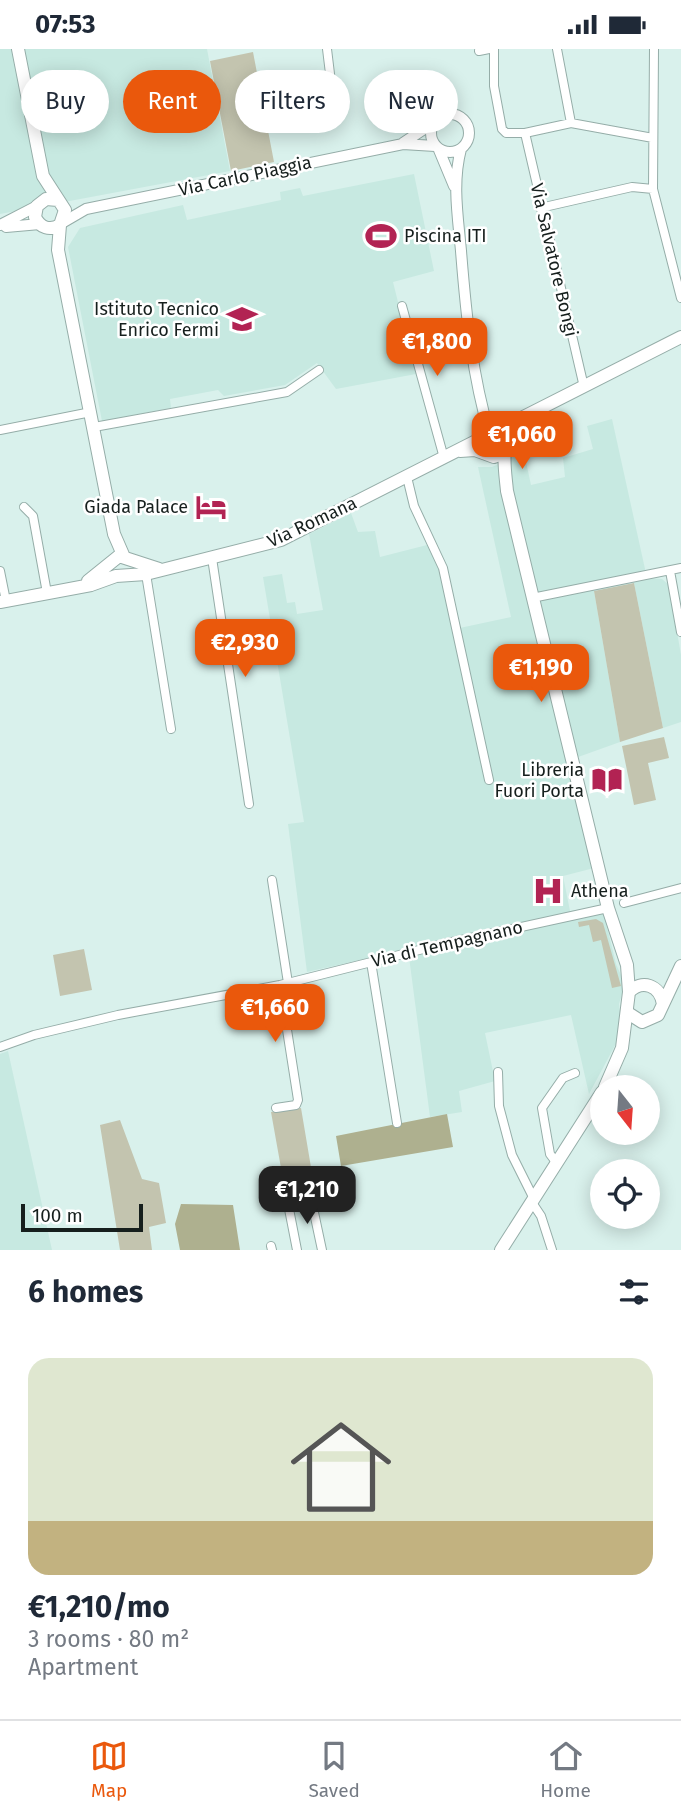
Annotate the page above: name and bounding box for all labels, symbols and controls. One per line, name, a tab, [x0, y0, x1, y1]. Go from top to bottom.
text: 07:53	[35, 9, 96, 40]
chip: Buy	[21, 70, 109, 133]
chip: Rent	[123, 70, 221, 133]
chip: Filters	[235, 70, 350, 133]
chip: New	[364, 70, 458, 133]
street label: Via Carlo Piaggia	[176, 151, 314, 201]
street label: Via Salvatore Bongi	[526, 181, 582, 339]
sports icon: Piscina ITI	[364, 219, 398, 253]
place label: Piscina ITI	[404, 225, 487, 247]
place label: Istituto Tecnico Enrico Fermi	[94, 298, 219, 341]
school or university icon: Istituto Tecnico Enrico Fermi	[225, 302, 259, 336]
pin: €1,800	[380, 319, 494, 378]
text: €1,800	[402, 327, 472, 355]
pin: €1,060	[465, 411, 579, 471]
text: €1,060	[488, 420, 556, 448]
hotel icon: Giada Palace	[194, 490, 228, 524]
street label: Via Romana	[264, 492, 360, 552]
place label: Giada Palace	[84, 496, 188, 518]
pin: €2,930	[188, 619, 302, 679]
text: €2,930	[211, 628, 279, 656]
pin: €1,190	[484, 645, 598, 704]
text: €1,190	[509, 653, 573, 681]
place label: Libreria Fuori Porta	[495, 759, 584, 802]
library icon: Libreria Fuori Porta	[590, 763, 624, 797]
hospital icon: Athena	[531, 874, 565, 908]
place label: Athena	[571, 880, 629, 902]
street label: Via di Tempagnano	[369, 916, 525, 972]
pin: €1,660	[218, 985, 332, 1044]
text: €1,660	[241, 993, 309, 1021]
north arrow	[590, 1075, 660, 1145]
map controls	[590, 1075, 660, 1229]
button: locate	[590, 1159, 660, 1229]
pin: €1,210	[250, 1167, 364, 1226]
text: €1,210	[275, 1175, 339, 1203]
scale bar	[21, 1201, 144, 1233]
text: 100 m	[32, 1204, 83, 1227]
icon: filters	[615, 1273, 653, 1311]
text: 6 homes	[28, 1274, 143, 1310]
icon: home	[278, 1404, 404, 1530]
text: €1,210/mo	[28, 1589, 170, 1625]
text: 3 rooms · 80 m²	[28, 1625, 189, 1653]
text: Apartment	[28, 1653, 138, 1681]
tab: Map	[90, 1737, 128, 1802]
tab: Saved	[308, 1737, 360, 1802]
tab: Home	[540, 1737, 591, 1802]

